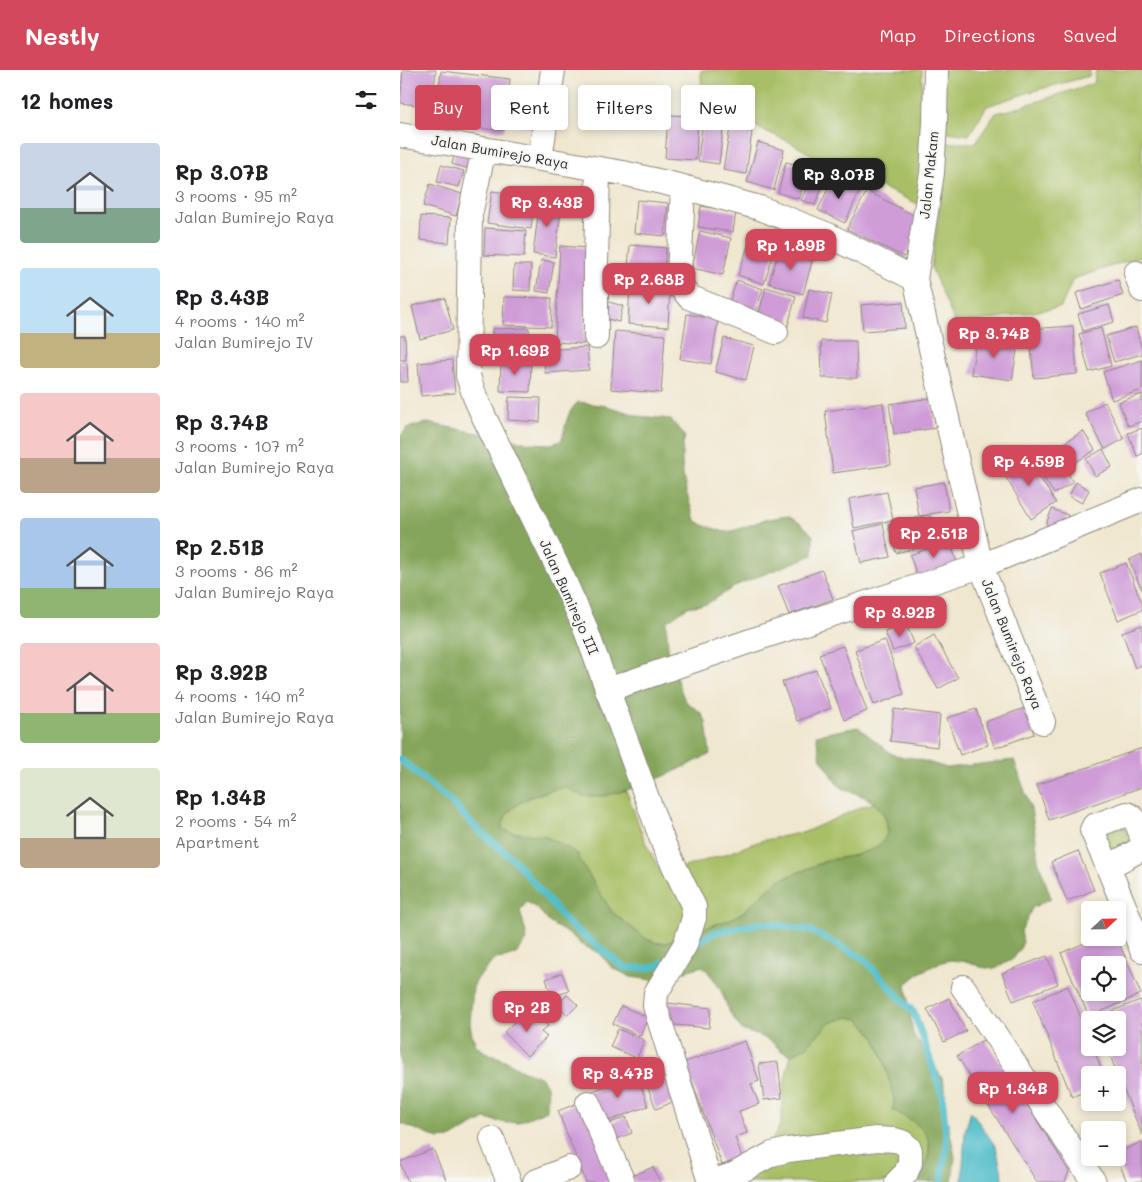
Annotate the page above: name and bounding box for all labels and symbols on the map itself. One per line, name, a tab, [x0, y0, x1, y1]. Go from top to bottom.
street label: Jalan Bumirejo Raya	[430, 130, 570, 173]
street label: Jalan Makam	[914, 130, 943, 220]
pin: Rp 3.07B	[787, 158, 891, 200]
pin: Rp 3.43B	[495, 186, 599, 228]
pin: Rp 1.89B	[739, 228, 843, 271]
pin: Rp 2.68B	[597, 262, 701, 305]
pin: Rp 3.74B	[942, 316, 1046, 359]
pin: Rp 1.69B	[463, 334, 567, 376]
pin: Rp 4.59B	[977, 444, 1081, 487]
pin: Rp 2.51B	[882, 516, 986, 559]
street label: Jalan Bumirejo III	[536, 536, 603, 657]
street label: Jalan Bumirejo Raya	[978, 576, 1047, 712]
pin: Rp 3.92B	[848, 596, 952, 638]
north arrow	[1081, 901, 1126, 946]
pin: Rp 2B	[492, 990, 562, 1033]
pin: Rp 3.47B	[566, 1056, 670, 1099]
pin: Rp 1.34B	[961, 1072, 1065, 1114]

